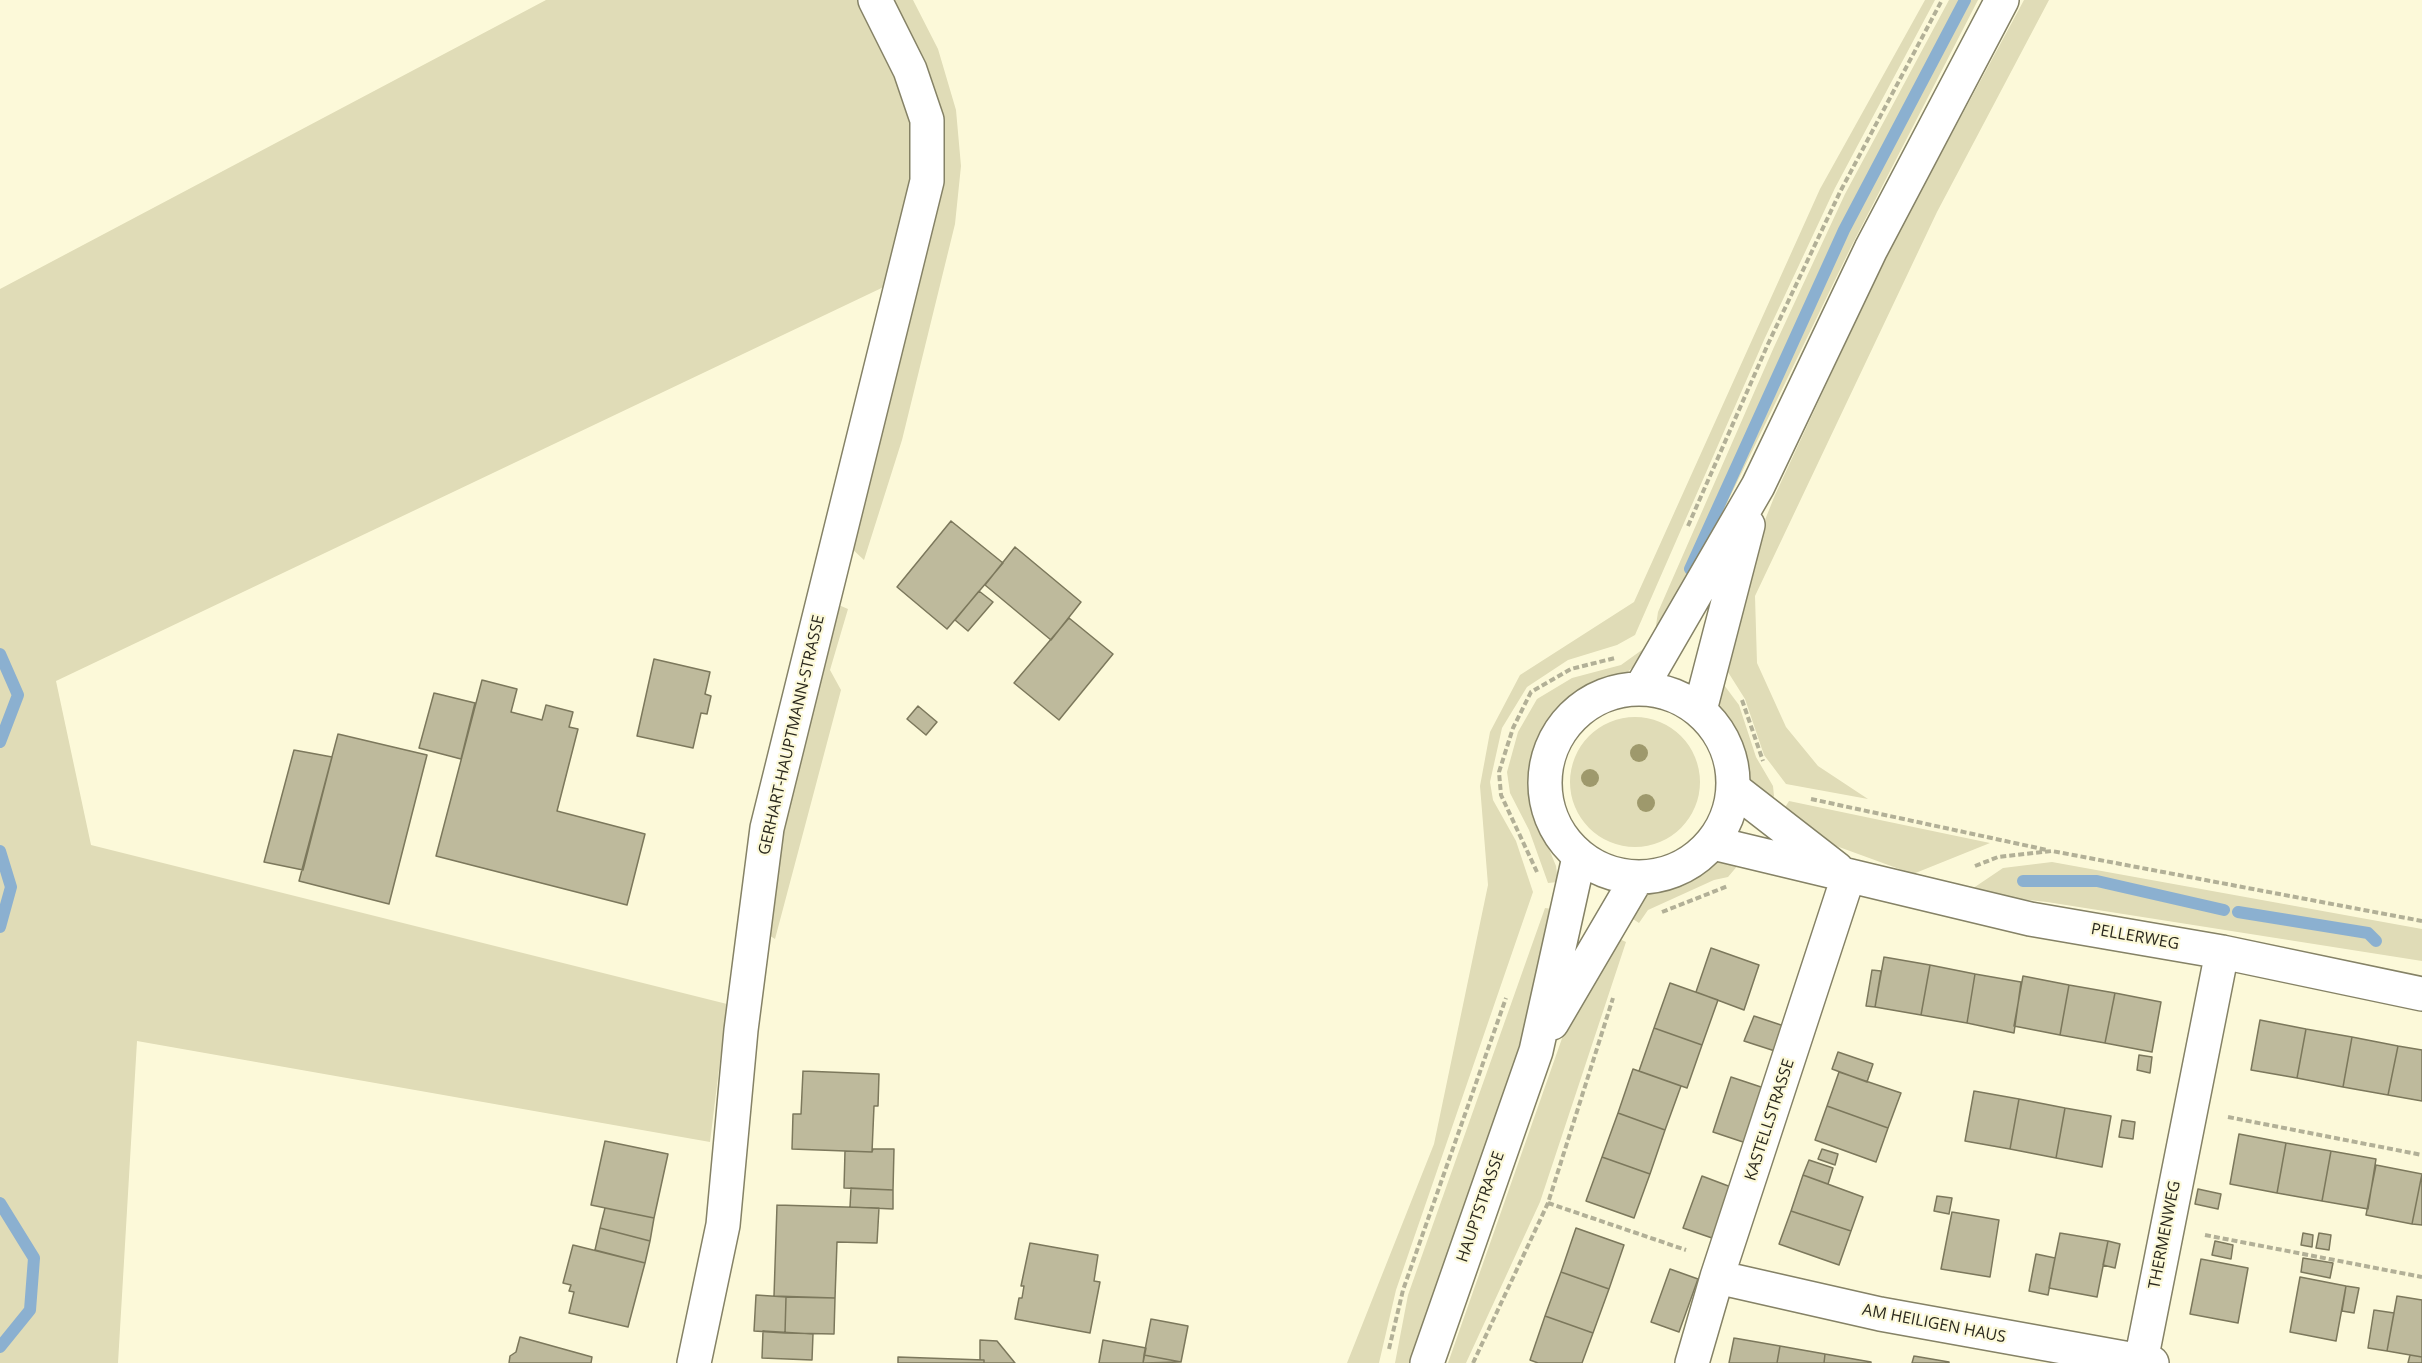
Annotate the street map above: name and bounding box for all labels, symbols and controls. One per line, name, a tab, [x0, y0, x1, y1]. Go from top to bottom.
street label: GERHART-HAUPTMANN-STRASSE	[755, 613, 829, 857]
street label: PELLERWEG	[2089, 920, 2181, 954]
street label: KASTELLSTRASSE	[1741, 1057, 1799, 1183]
street label: HAUPTSTRASSE	[1453, 1149, 1509, 1265]
street label: THERMENWEG	[2145, 1179, 2185, 1291]
street label: AM HEILIGEN HAUS	[1861, 1301, 2007, 1347]

